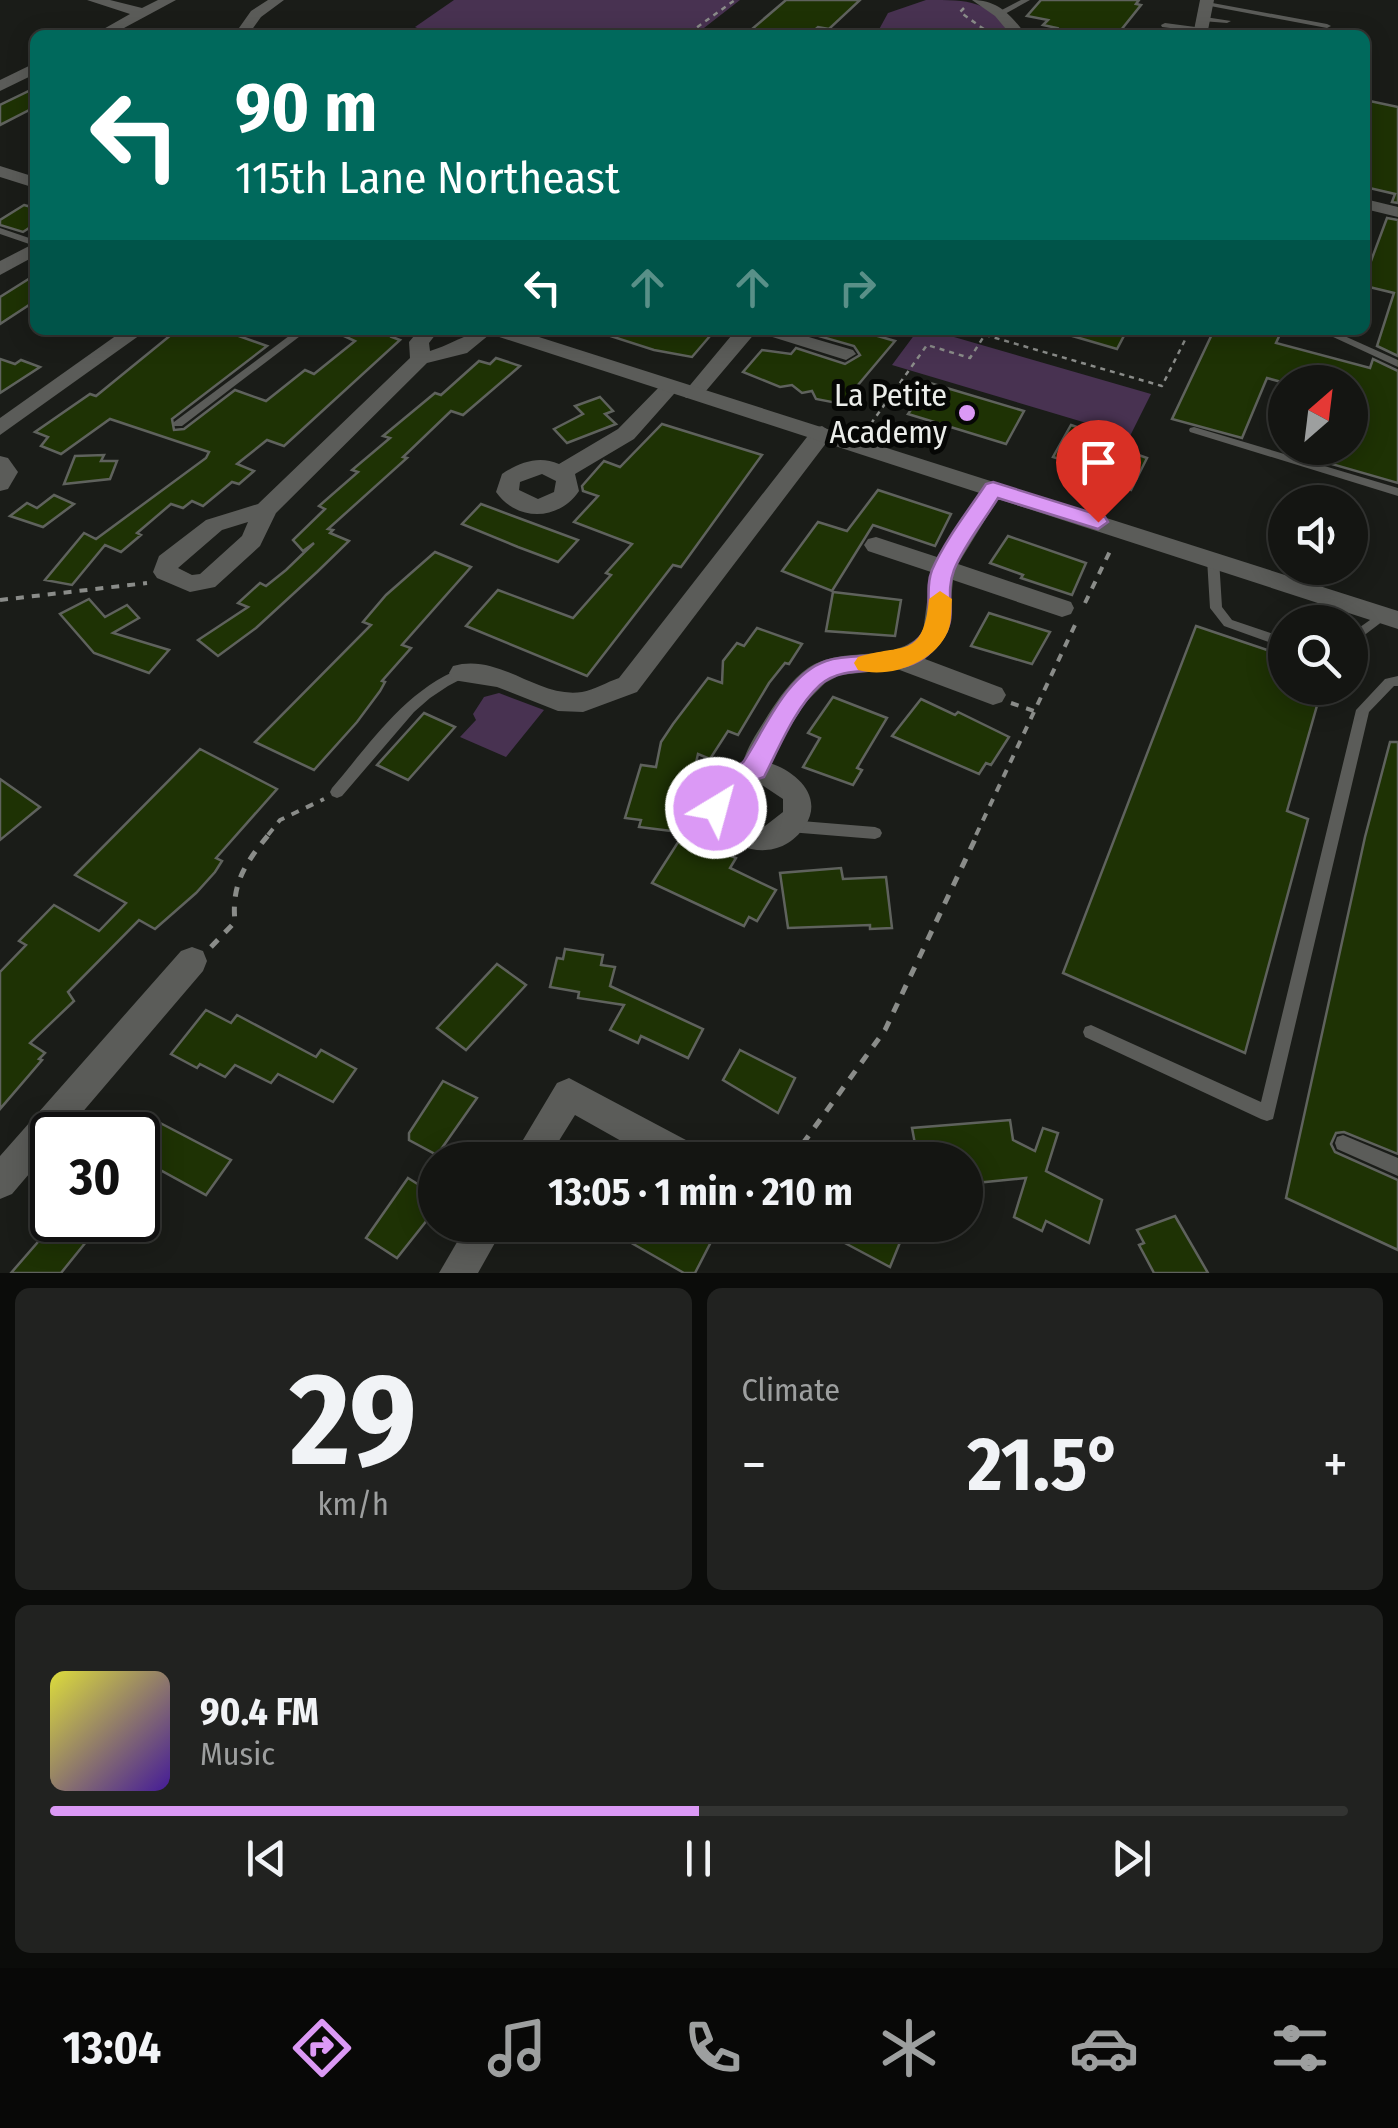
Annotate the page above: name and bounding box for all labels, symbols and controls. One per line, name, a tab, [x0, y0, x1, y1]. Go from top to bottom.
text: 90 m	[235, 66, 377, 150]
icon: left	[70, 70, 200, 200]
text: 115th Lane Northeast	[235, 151, 620, 205]
icon: left	[515, 260, 570, 315]
icon: ahead	[620, 260, 675, 315]
icon: ahead	[725, 260, 780, 315]
icon: right	[830, 260, 885, 315]
north arrow	[1268, 365, 1368, 465]
map controls	[1268, 365, 1368, 705]
place label: La Petite Academy	[829, 376, 948, 451]
marker: La Petite Academy	[956, 402, 978, 424]
pin	[1056, 420, 1141, 523]
icon: arrive	[1071, 435, 1126, 490]
button: sound	[1268, 485, 1368, 585]
button: search	[1268, 605, 1368, 705]
position arrow	[664, 756, 768, 860]
speed limit sign: 30	[30, 1112, 160, 1242]
text: 13:05 · 1 min · 210 m	[548, 1169, 853, 1215]
text: 29	[290, 1342, 417, 1498]
text: Climate	[742, 1371, 840, 1409]
text: 21.5°	[968, 1420, 1122, 1510]
text: −	[742, 1432, 766, 1498]
text: +	[1323, 1432, 1348, 1498]
text: km/h	[318, 1485, 389, 1523]
text: 90.4 FM	[200, 1689, 319, 1735]
text: Music	[200, 1735, 275, 1773]
icon: previous	[239, 1831, 294, 1886]
icon: pause	[671, 1831, 726, 1886]
icon: next	[1104, 1831, 1159, 1886]
icon: directions	[287, 2013, 357, 2083]
icon: music	[482, 2013, 552, 2083]
icon: phone	[678, 2013, 748, 2083]
icon: climate	[874, 2013, 944, 2083]
icon: car	[1069, 2013, 1139, 2083]
icon: filters	[1265, 2013, 1335, 2083]
text: 13:04	[63, 2021, 161, 2075]

